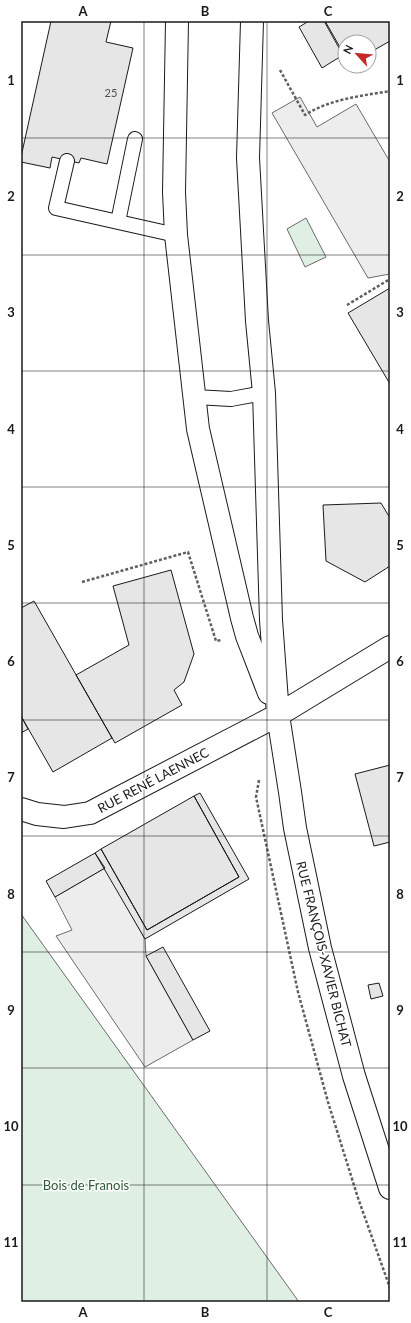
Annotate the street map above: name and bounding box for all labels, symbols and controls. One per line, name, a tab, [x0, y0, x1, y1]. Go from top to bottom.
text: A	[77, 3, 88, 19]
text: B	[201, 3, 210, 19]
text: C	[324, 3, 333, 19]
north arrow	[337, 34, 377, 74]
text: N	[340, 43, 355, 56]
text: 1	[7, 72, 15, 88]
text: 1	[396, 72, 404, 88]
house number: 25	[105, 86, 117, 99]
text: 2	[7, 188, 15, 204]
text: 2	[396, 188, 404, 204]
text: 3	[7, 304, 15, 320]
text: 3	[396, 304, 404, 320]
text: 4	[7, 421, 15, 437]
text: 4	[396, 421, 404, 437]
text: 5	[7, 537, 15, 553]
text: 5	[396, 537, 404, 553]
text: 6	[7, 653, 15, 669]
text: 6	[396, 653, 404, 669]
street label: RUE RENÉ LAENNEC	[95, 744, 212, 816]
text: 7	[7, 769, 15, 785]
text: 7	[396, 769, 404, 785]
street label: RUE FRANÇOIS-XAVIER BICHAT	[293, 859, 355, 1049]
text: 8	[7, 886, 15, 902]
text: 8	[396, 886, 404, 902]
text: 9	[7, 1002, 15, 1018]
text: 9	[396, 1002, 404, 1018]
text: 10	[3, 1118, 19, 1134]
text: 10	[392, 1118, 408, 1134]
park label: Bois de Franois	[43, 1177, 130, 1193]
text: 11	[3, 1234, 19, 1250]
text: 11	[392, 1234, 408, 1250]
text: A	[77, 1304, 88, 1320]
text: B	[201, 1304, 210, 1320]
text: C	[324, 1304, 333, 1320]

